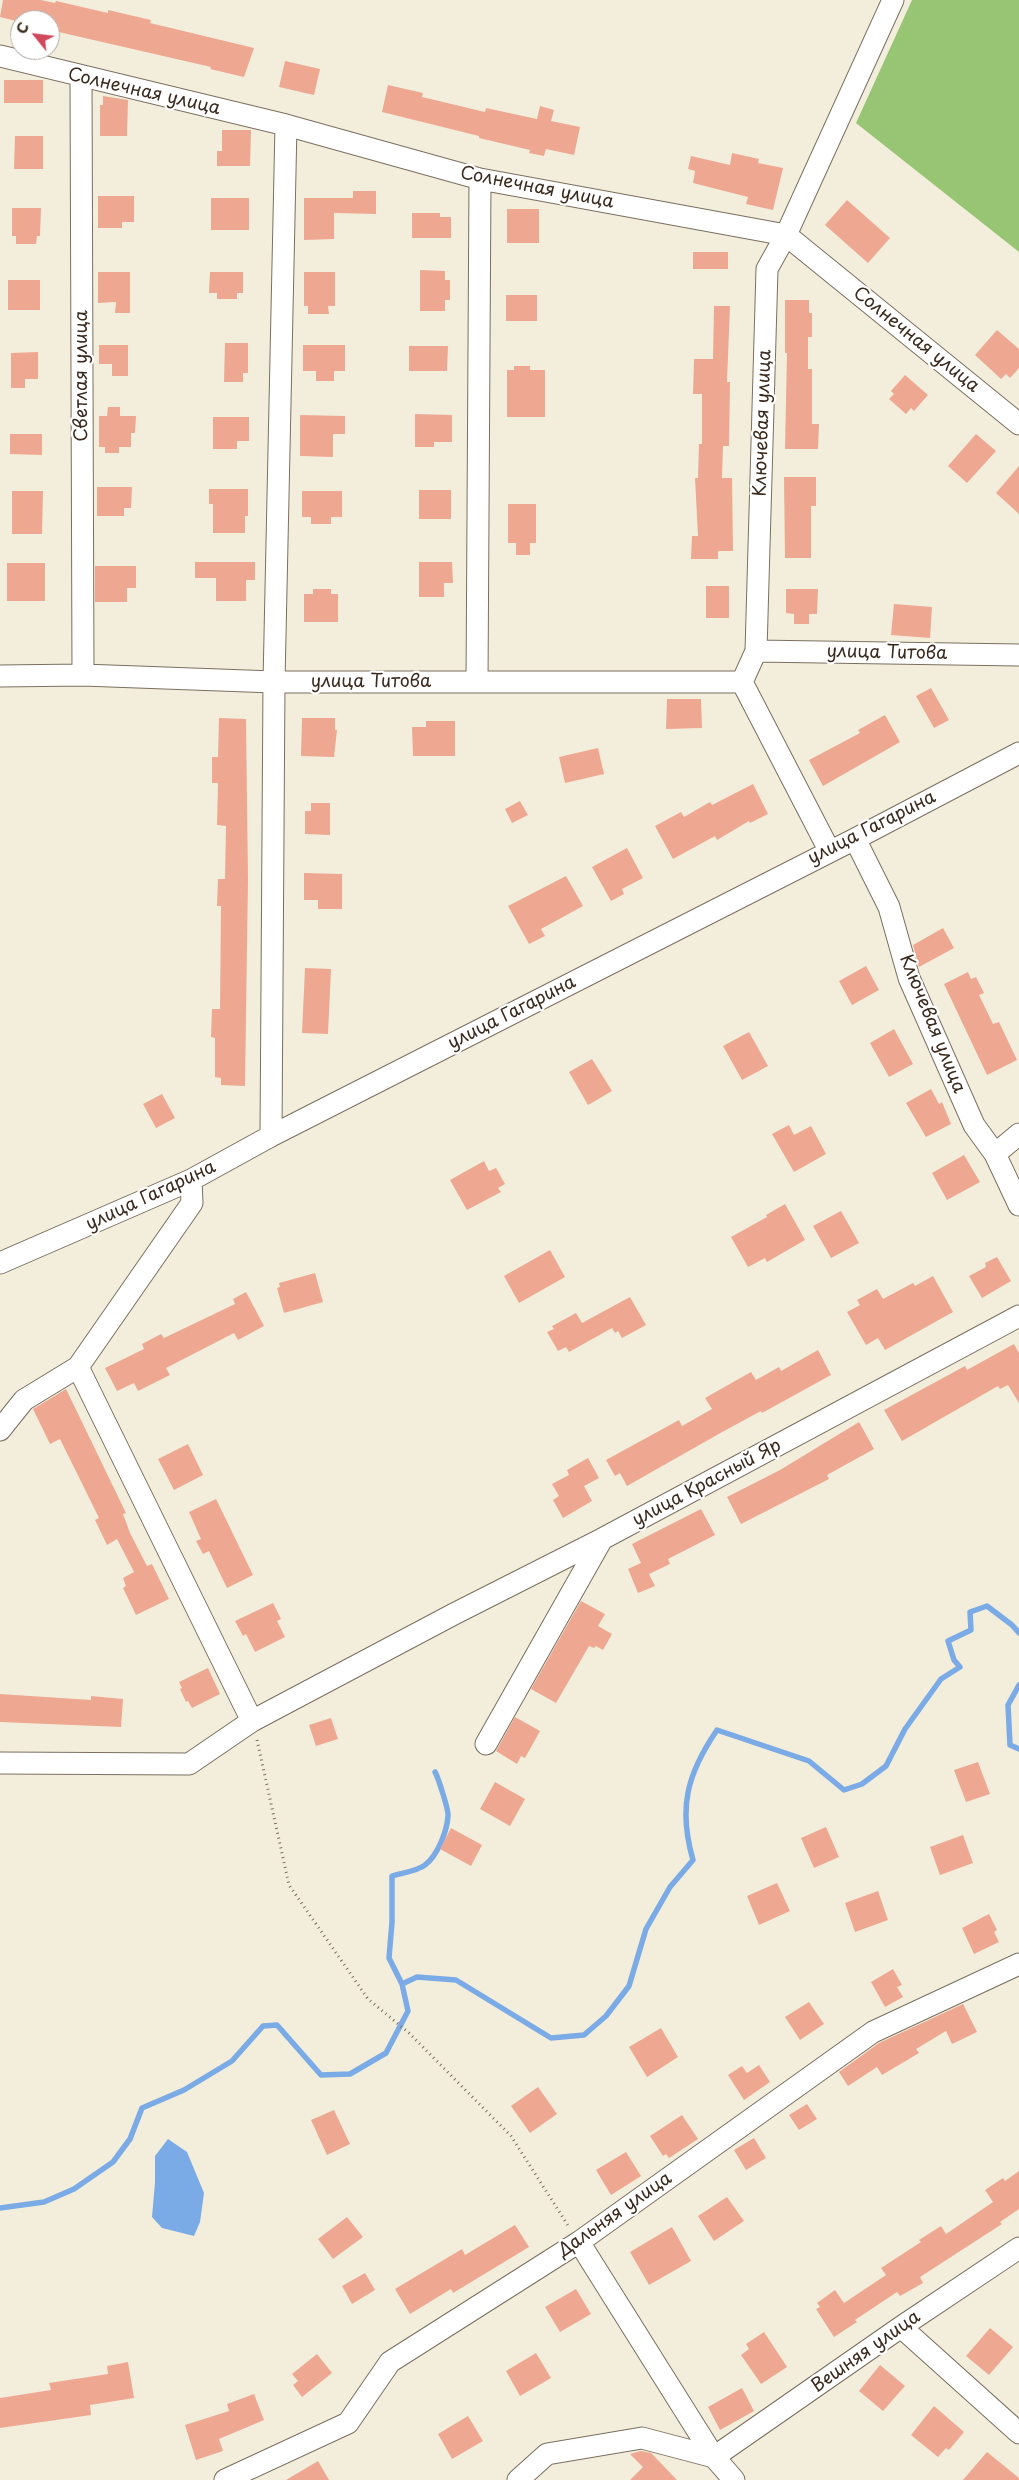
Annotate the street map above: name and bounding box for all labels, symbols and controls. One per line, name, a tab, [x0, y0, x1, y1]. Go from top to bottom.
north arrow	[10, 10, 60, 60]
text: С	[11, 18, 34, 38]
street label: Солнечная улица	[66, 64, 222, 120]
street label: Солнечная улица	[458, 163, 616, 213]
street label: Солнечная улица	[849, 283, 983, 397]
street label: Светлая улица	[71, 310, 93, 442]
street label: Ключевая улица	[750, 349, 776, 497]
street label: улица Титова	[827, 641, 947, 665]
street label: улица Титова	[311, 671, 431, 693]
street label: улица Гагарина	[804, 786, 940, 870]
street label: Ключевая улица	[894, 952, 970, 1096]
street label: улица Гагарина	[444, 971, 580, 1055]
street label: улица Гагарина	[83, 1156, 219, 1236]
street label: улица Красный Яр	[629, 1435, 785, 1531]
street label: Дальняя улица	[554, 2168, 676, 2262]
street label: Вешняя улица	[807, 2306, 925, 2398]

